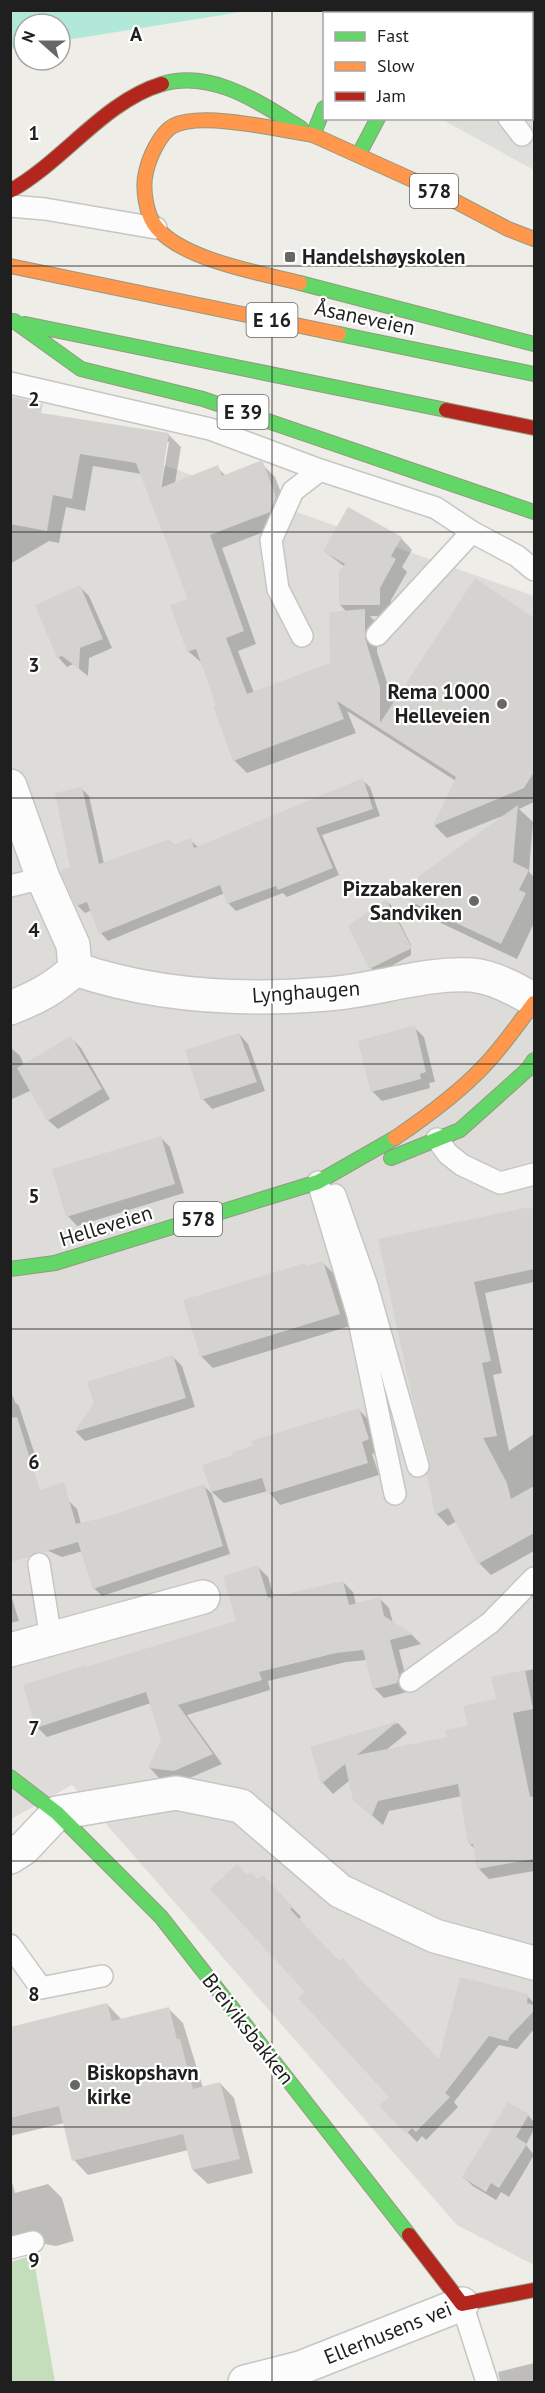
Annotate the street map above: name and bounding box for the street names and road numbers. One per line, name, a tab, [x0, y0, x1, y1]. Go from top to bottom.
road number: 578	[410, 174, 458, 208]
street label: Åsaneveien	[313, 294, 418, 341]
road number: E 16	[246, 303, 298, 337]
road number: E 39	[218, 395, 268, 429]
street label: Lynghaugen	[251, 974, 361, 1009]
street label: Helleveien	[56, 1199, 156, 1252]
road number: 578	[174, 1202, 222, 1236]
street label: Breiviksbakken	[196, 1968, 300, 2090]
street label: Ellerhusens vei	[320, 2295, 456, 2370]

